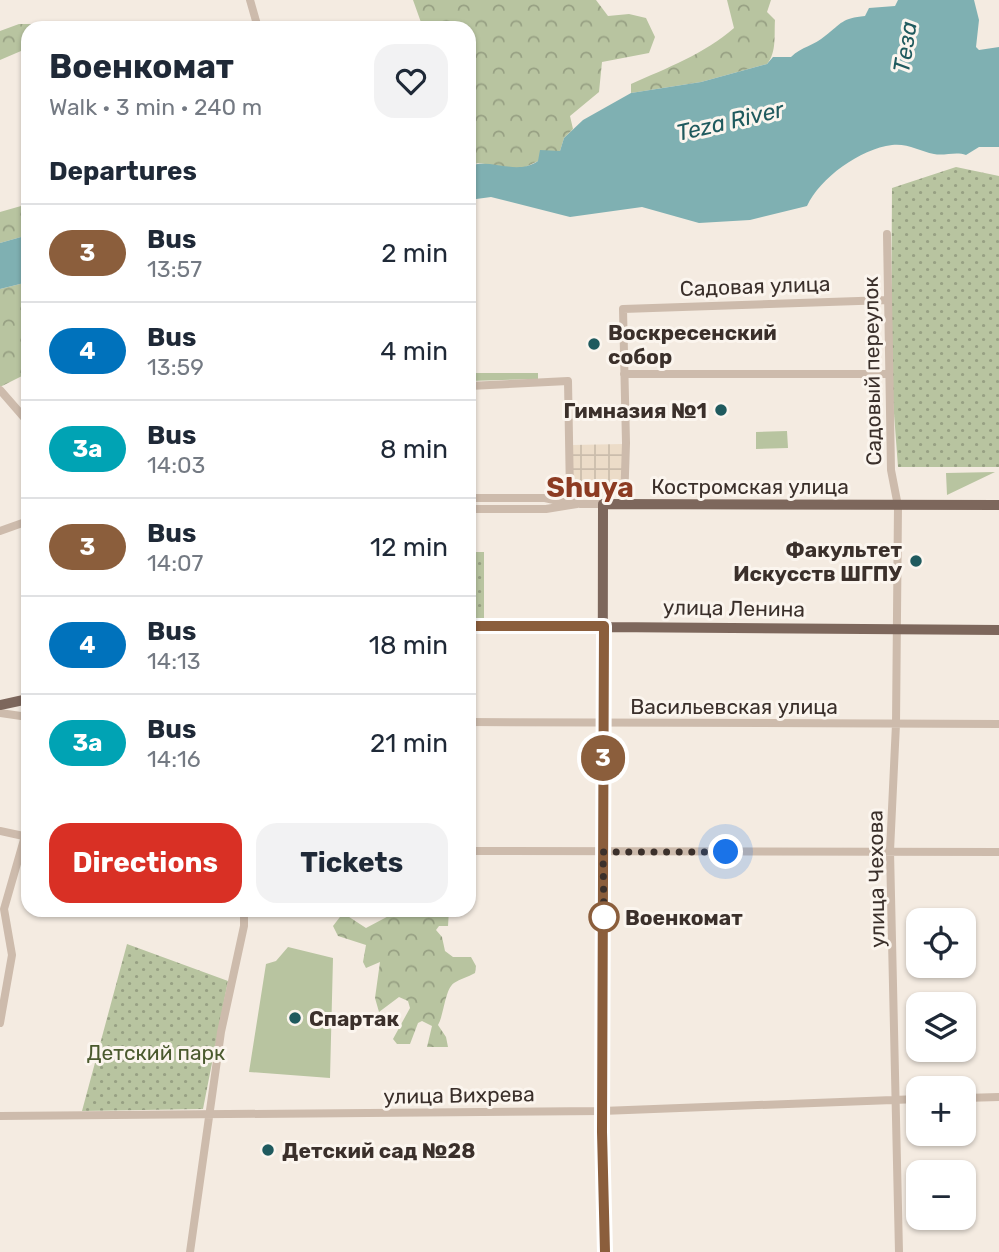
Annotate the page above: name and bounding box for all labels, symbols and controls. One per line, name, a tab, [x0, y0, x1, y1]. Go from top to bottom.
water label: Теза	[887, 19, 923, 75]
button: heart	[374, 44, 448, 118]
text: Военкомат	[49, 47, 234, 86]
text: Walk · 3 min · 240 m	[49, 93, 262, 121]
water label: Teza River	[674, 95, 788, 147]
text: Departures	[49, 156, 197, 187]
text: Bus	[147, 224, 196, 255]
text: 2 min	[381, 238, 448, 269]
text: 3	[80, 239, 95, 267]
text: 13:57	[147, 255, 202, 283]
street label: Садовая улица	[679, 271, 831, 301]
street label: Садовый переулок	[858, 276, 886, 466]
place label: Воскресенский собор	[608, 320, 777, 369]
text: Bus	[147, 322, 196, 353]
text: 4 min	[380, 336, 448, 367]
marker: Воскресенский собор	[586, 336, 602, 352]
text: 4	[79, 337, 96, 365]
text: 13:59	[147, 353, 204, 381]
place label: Гимназия №1	[563, 398, 707, 423]
marker: Гимназия №1	[713, 402, 729, 418]
text: Bus	[147, 420, 196, 451]
text: 8 min	[380, 434, 448, 465]
text: 3а	[73, 435, 102, 463]
text: 14:03	[147, 451, 205, 479]
district label: Shuya	[546, 471, 634, 504]
street label: Костромская улица	[651, 474, 849, 499]
text: Bus	[147, 518, 196, 549]
text: 12 min	[370, 532, 448, 563]
text: 3	[80, 533, 95, 561]
place label: Факультет Искусств ШГПУ	[733, 537, 902, 586]
text: 14:07	[147, 549, 203, 577]
marker: Факультет Искусств ШГПУ	[908, 553, 924, 569]
street label: улица Ленина	[663, 594, 805, 622]
text: Bus	[147, 616, 196, 647]
text: 18 min	[369, 630, 448, 661]
text: 4	[79, 631, 96, 659]
text: 14:13	[147, 647, 201, 675]
street label: Васильевская улица	[630, 694, 838, 719]
text: Bus	[147, 714, 196, 745]
text: 21 min	[370, 728, 448, 759]
text: 3а	[73, 729, 102, 757]
line badge: 3	[580, 735, 626, 781]
text: 3	[595, 744, 611, 772]
text: 14:16	[147, 745, 201, 773]
street label: улица Чехова	[862, 810, 890, 948]
button: Directions	[49, 823, 242, 903]
button: Tickets	[256, 823, 448, 903]
your location	[708, 834, 743, 869]
marker: Военкомат	[589, 902, 619, 932]
place label: Военкомат	[625, 905, 743, 930]
map controls	[906, 908, 976, 1230]
button: locate	[906, 908, 976, 978]
button: layers	[906, 992, 976, 1062]
place label: Спартак	[309, 1006, 400, 1031]
marker: Спартак	[287, 1010, 303, 1026]
park label: Детский парк	[87, 1040, 225, 1065]
button: +	[906, 1076, 976, 1146]
street label: улица Вихрева	[383, 1081, 535, 1109]
place label: Детский сад №28	[282, 1138, 475, 1163]
marker: Детский сад №28	[260, 1142, 276, 1158]
button: −	[906, 1160, 976, 1230]

